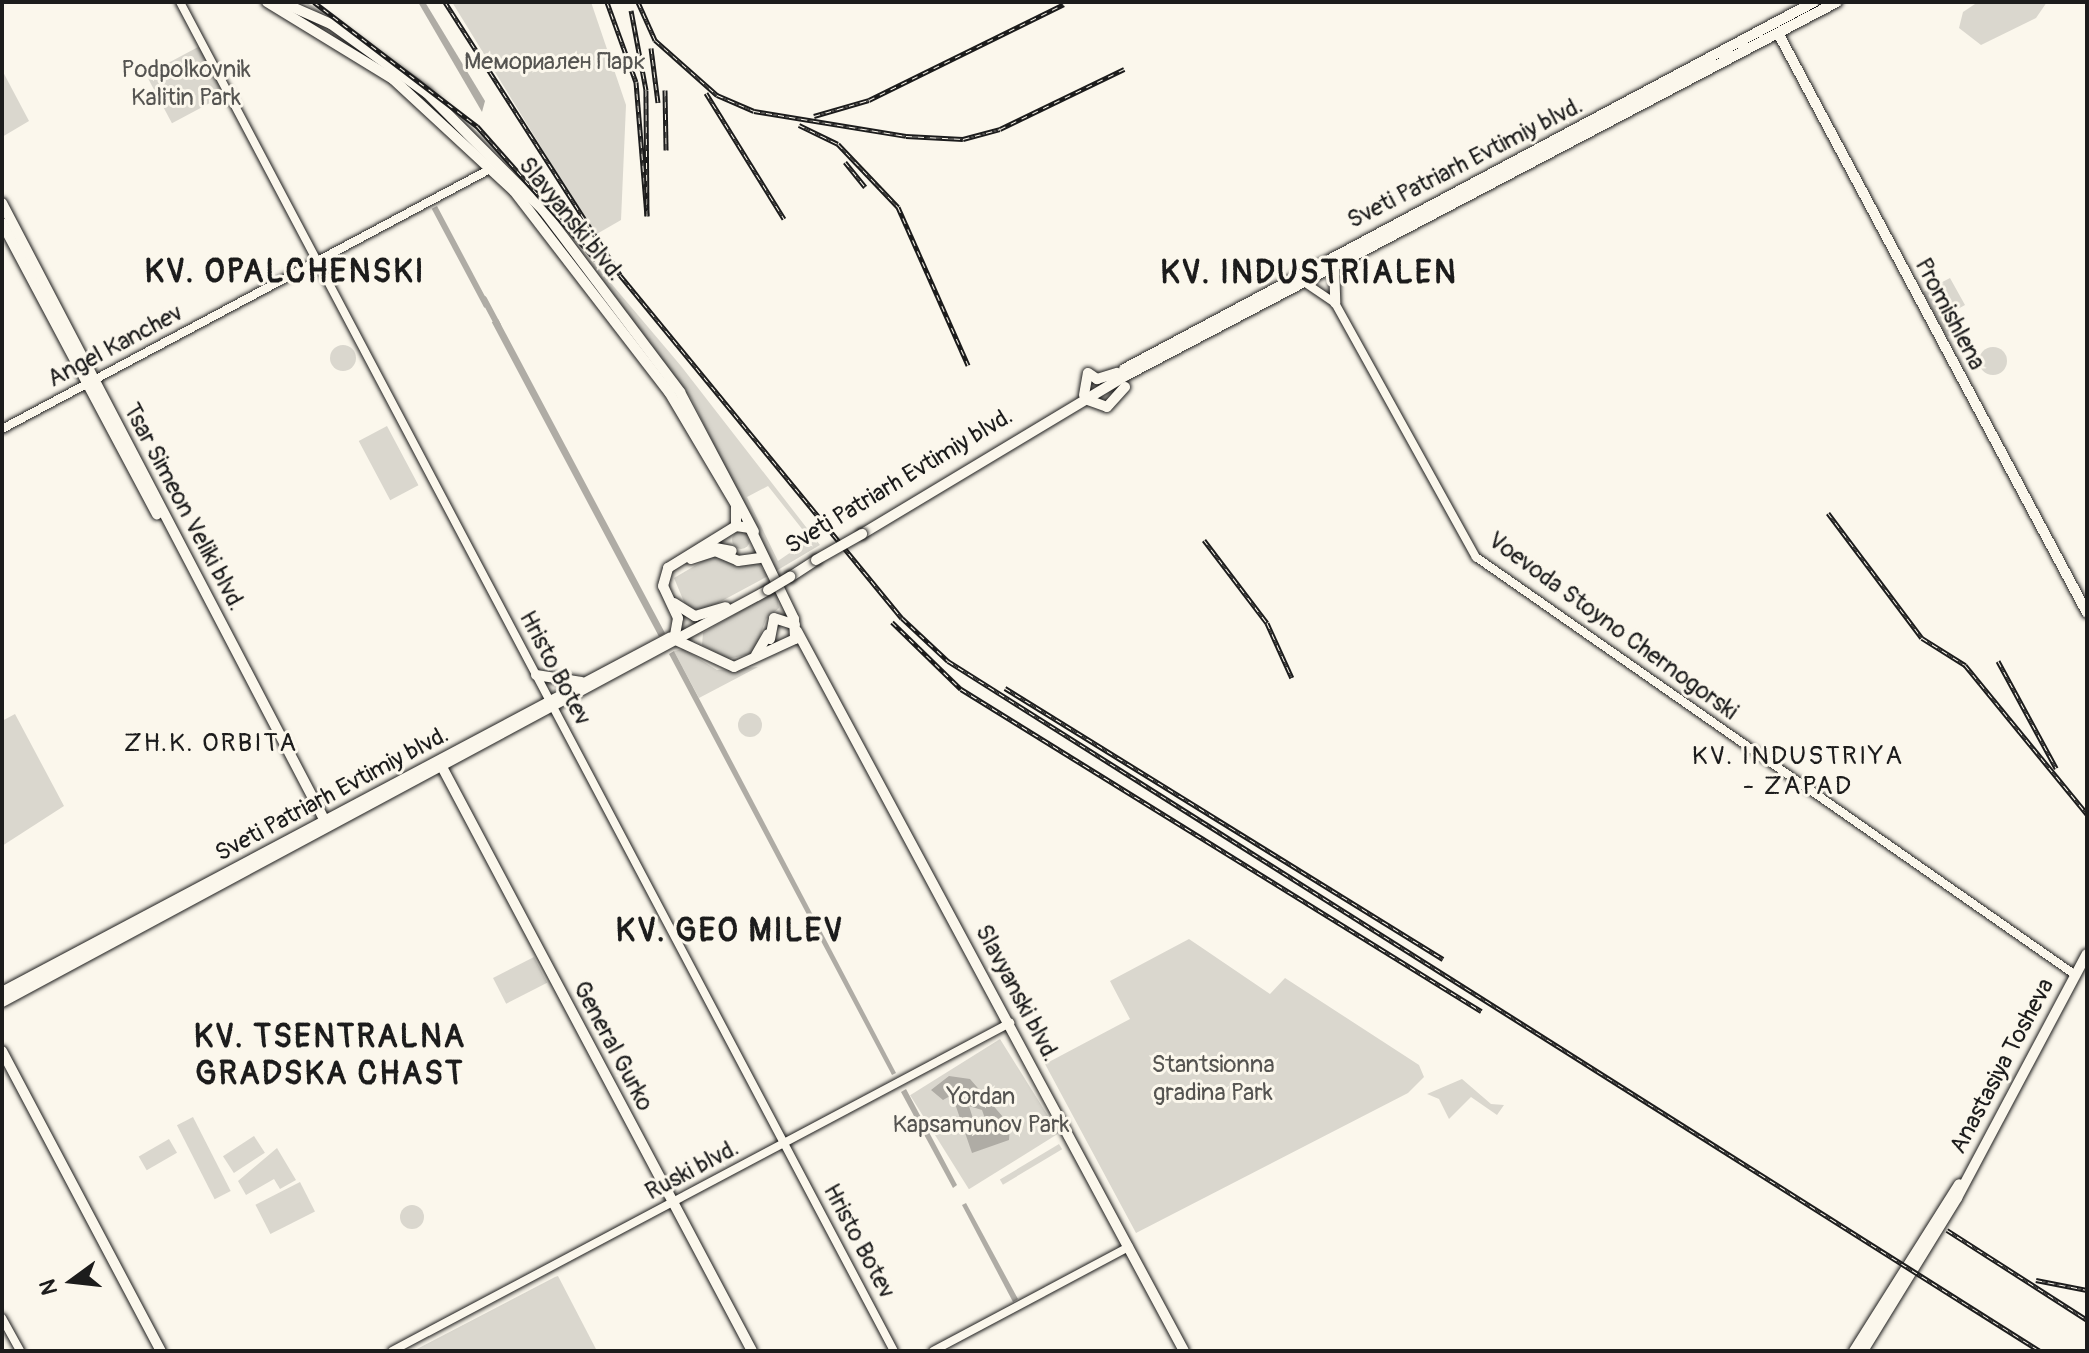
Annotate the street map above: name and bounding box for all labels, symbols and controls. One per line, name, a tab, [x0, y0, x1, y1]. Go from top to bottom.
park label: Мемориален Парк	[464, 48, 646, 76]
park label: Podpolkovnik Kalitin Park	[121, 56, 251, 112]
street label: Sveti Patriarh Evtimiy blvd.	[1343, 91, 1587, 235]
street label: Slavyanski blvd.	[512, 151, 630, 287]
district label: KV. OPALCHENSKI	[145, 253, 425, 291]
street label: Promishlena	[1909, 253, 1991, 375]
district label: KV. INDUSTRIALEN	[1160, 254, 1458, 292]
street label: Angel Kanchev	[43, 298, 187, 394]
street label: Tsar Simeon Veliki blvd.	[117, 398, 251, 616]
street label: Sveti Patriarh Evtimiy blvd.	[780, 402, 1018, 560]
street label: Voevoda Stoyno Chernogorski	[1482, 526, 1744, 726]
street label: Hristo Botev	[513, 606, 597, 730]
street label: Sveti Patriarh Evtimiy blvd.	[210, 720, 454, 868]
district label: ZH.K. ORBITA	[124, 728, 298, 760]
district label: KV. INDUSTRIYA - ZAPAD	[1692, 741, 1904, 802]
district label: KV. GEO MILEV	[616, 912, 844, 950]
street label: Slavyanski blvd.	[969, 920, 1065, 1066]
street label: Anastasiya Tosheva	[1944, 973, 2060, 1159]
street label: General Gurko	[567, 976, 659, 1116]
district label: KV. TSENTRALNA GRADSKA CHAST	[194, 1019, 466, 1094]
park label: Stantsionna gradina Park	[1151, 1051, 1275, 1107]
park label: Yordan Kapsamunov Park	[892, 1083, 1070, 1139]
street label: Ruski blvd.	[640, 1133, 744, 1207]
street label: Hristo Botev	[817, 1179, 901, 1303]
north arrow	[32, 1241, 112, 1321]
text: N	[33, 1276, 64, 1298]

